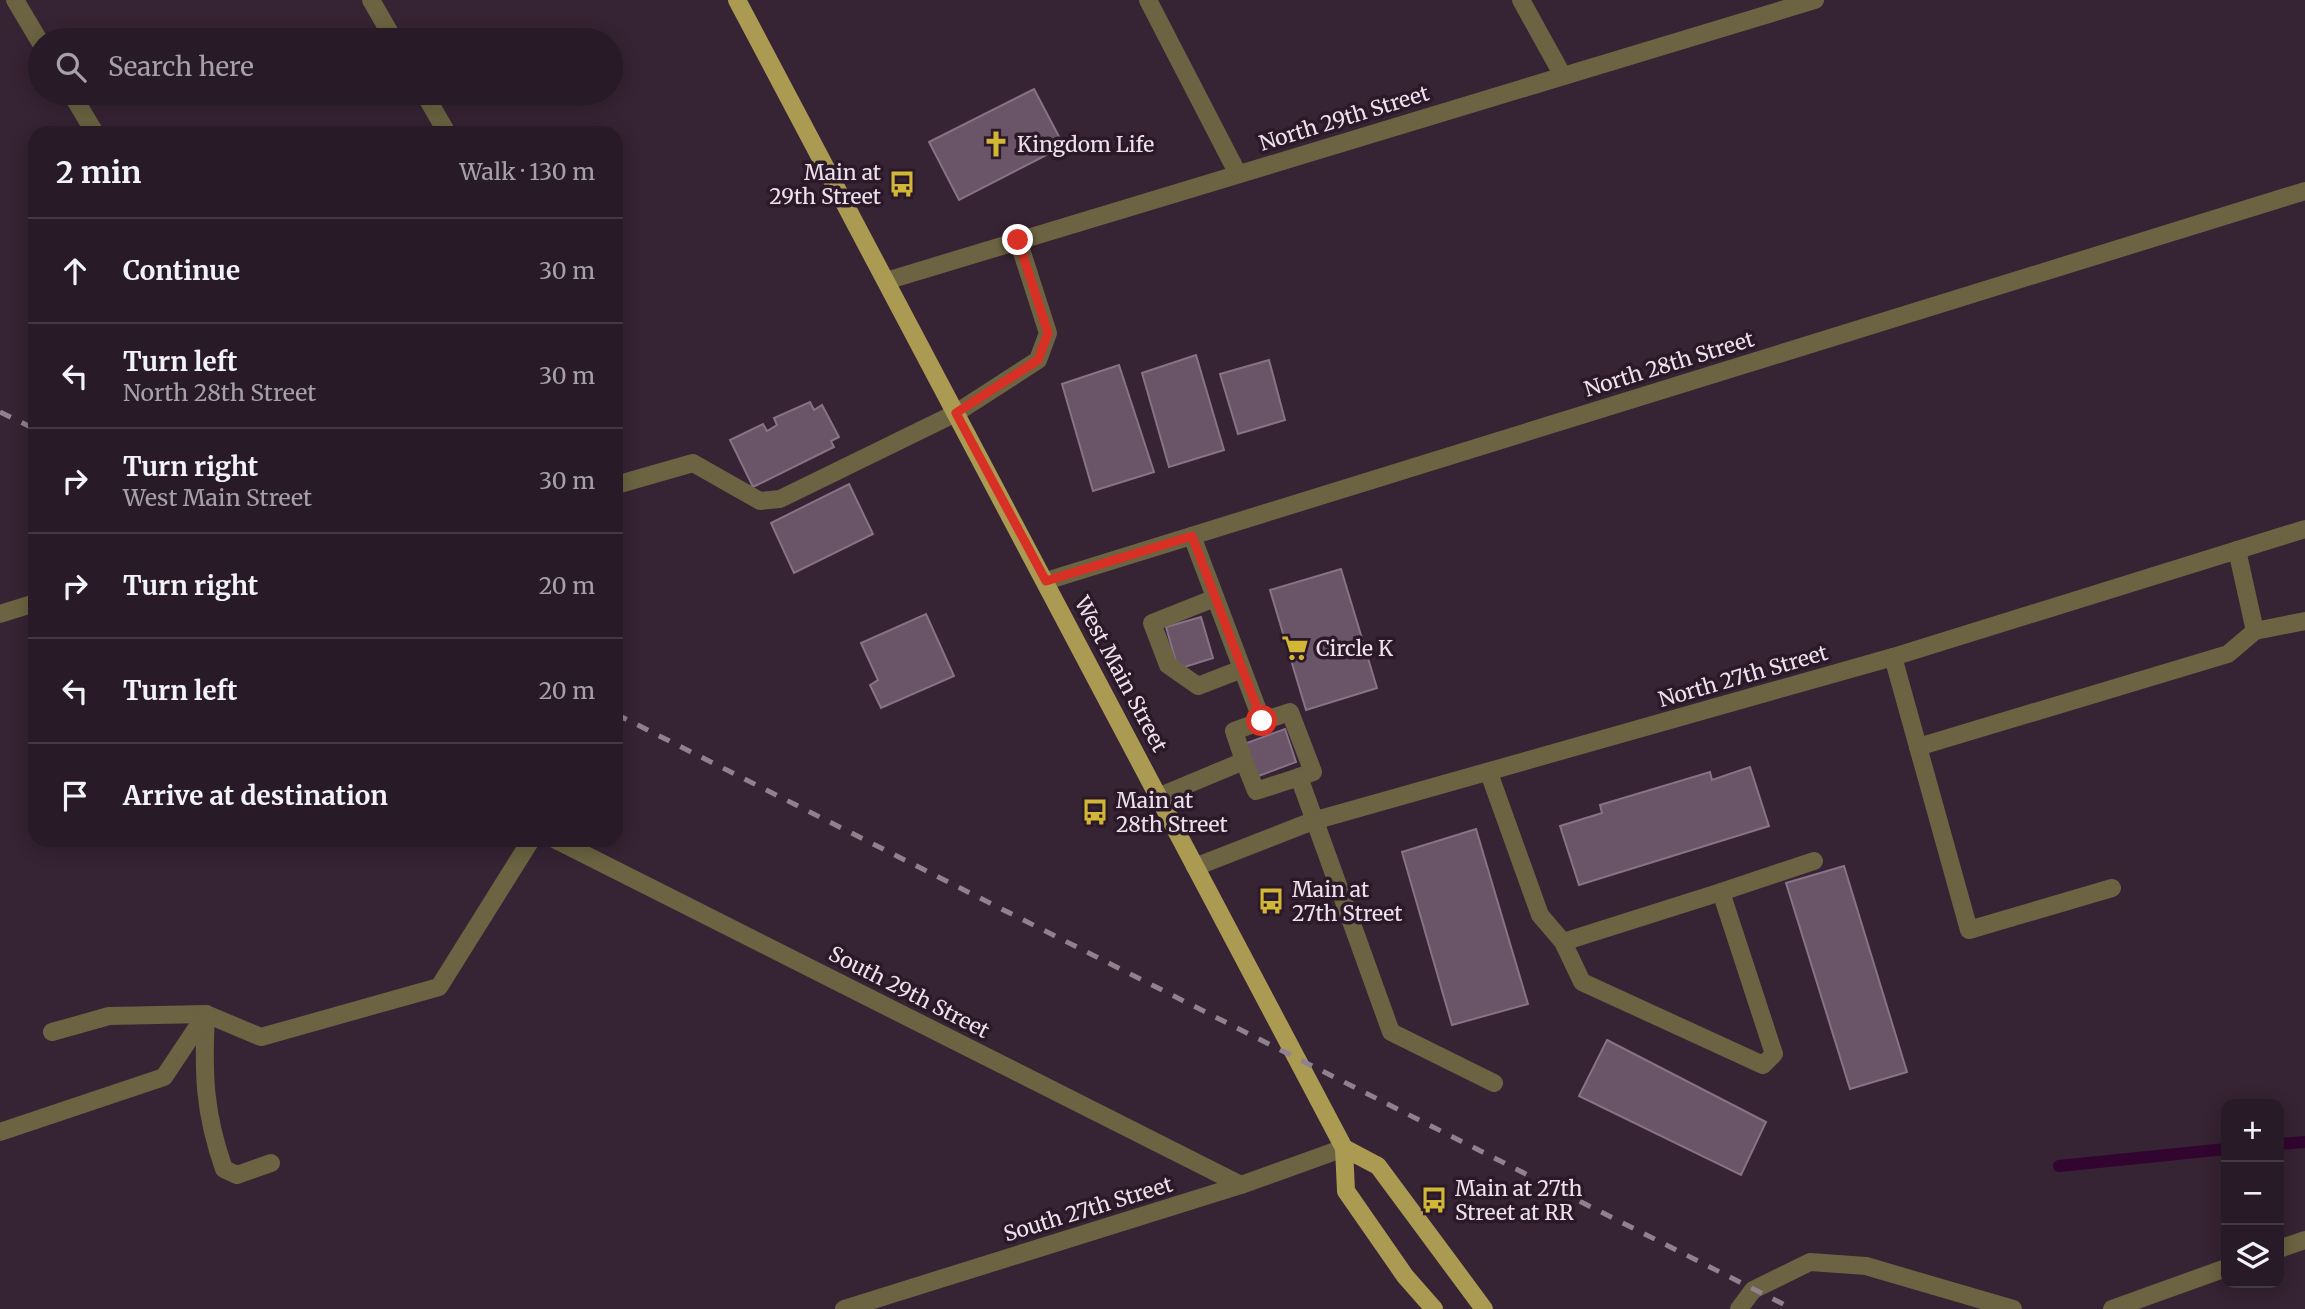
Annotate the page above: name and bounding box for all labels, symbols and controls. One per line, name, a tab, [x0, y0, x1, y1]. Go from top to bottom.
search box	[28, 28, 623, 105]
icon: search	[52, 48, 90, 86]
text: Search here	[108, 50, 254, 83]
street label: North 29th Street	[1256, 79, 1432, 157]
church icon: Kingdom Life	[981, 129, 1011, 159]
place label: Kingdom Life	[1017, 131, 1154, 158]
text: 2 min	[56, 153, 141, 191]
text: Walk · 130 m	[460, 157, 595, 186]
place label: Main at 29th Street	[769, 159, 881, 210]
bus stop icon: Main at 29th Street	[887, 169, 917, 199]
route end	[1002, 224, 1033, 255]
icon: ahead	[56, 252, 94, 290]
text: Continue	[123, 254, 240, 287]
text: 30 m	[539, 256, 595, 285]
street label: North 28th Street	[1581, 325, 1757, 403]
text: Turn left	[123, 345, 237, 378]
icon: left	[56, 357, 94, 395]
text: 30 m	[539, 361, 595, 390]
text: North 28th Street	[123, 378, 316, 407]
text: Turn right	[123, 450, 258, 483]
icon: right	[56, 462, 94, 500]
text: 30 m	[539, 466, 595, 495]
text: West Main Street	[123, 483, 312, 512]
icon: right	[56, 567, 94, 605]
text: Turn right	[123, 569, 258, 602]
text: 20 m	[539, 571, 595, 600]
street label: West Main Street	[1068, 591, 1173, 756]
supermarket icon: Circle K	[1280, 633, 1310, 663]
place label: Circle K	[1316, 635, 1394, 662]
street label: North 27th Street	[1655, 639, 1831, 713]
icon: left	[56, 672, 94, 710]
text: Turn left	[123, 674, 237, 707]
text: 20 m	[539, 676, 595, 705]
route start	[1246, 705, 1277, 736]
icon: arrive	[56, 777, 94, 815]
text: Arrive at destination	[123, 779, 388, 812]
place label: Main at 28th Street	[1116, 787, 1228, 838]
bus stop icon: Main at 28th Street	[1080, 797, 1110, 827]
place label: Main at 27th Street	[1292, 876, 1402, 927]
bus stop icon: Main at 27th Street	[1256, 886, 1286, 916]
street label: South 29th Street	[824, 940, 994, 1044]
map controls	[2221, 1099, 2284, 1288]
button: +	[2221, 1099, 2284, 1162]
button: −	[2221, 1162, 2284, 1225]
street label: South 27th Street	[1000, 1170, 1176, 1248]
place label: Main at 27th Street at RR	[1455, 1175, 1583, 1226]
bus stop icon: Main at 27th Street at RR	[1419, 1185, 1449, 1215]
button: layers	[2221, 1225, 2284, 1288]

